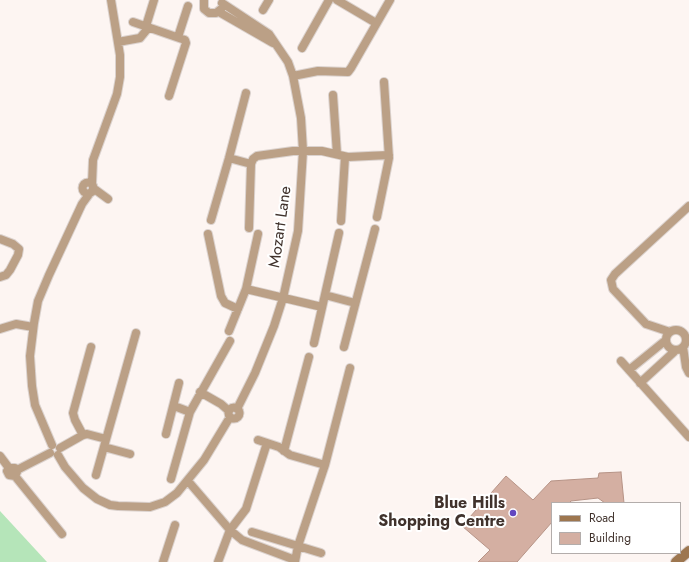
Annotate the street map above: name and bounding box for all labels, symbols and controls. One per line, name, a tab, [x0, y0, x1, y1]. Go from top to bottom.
street label: Mozart Lane	[266, 185, 296, 269]
place label: Blue Hills Shopping Centre	[378, 494, 505, 532]
legend	[551, 502, 681, 554]
marker: Blue Hills Shopping Centre	[508, 508, 518, 518]
text: Road	[589, 509, 615, 527]
text: Building	[589, 529, 631, 547]

